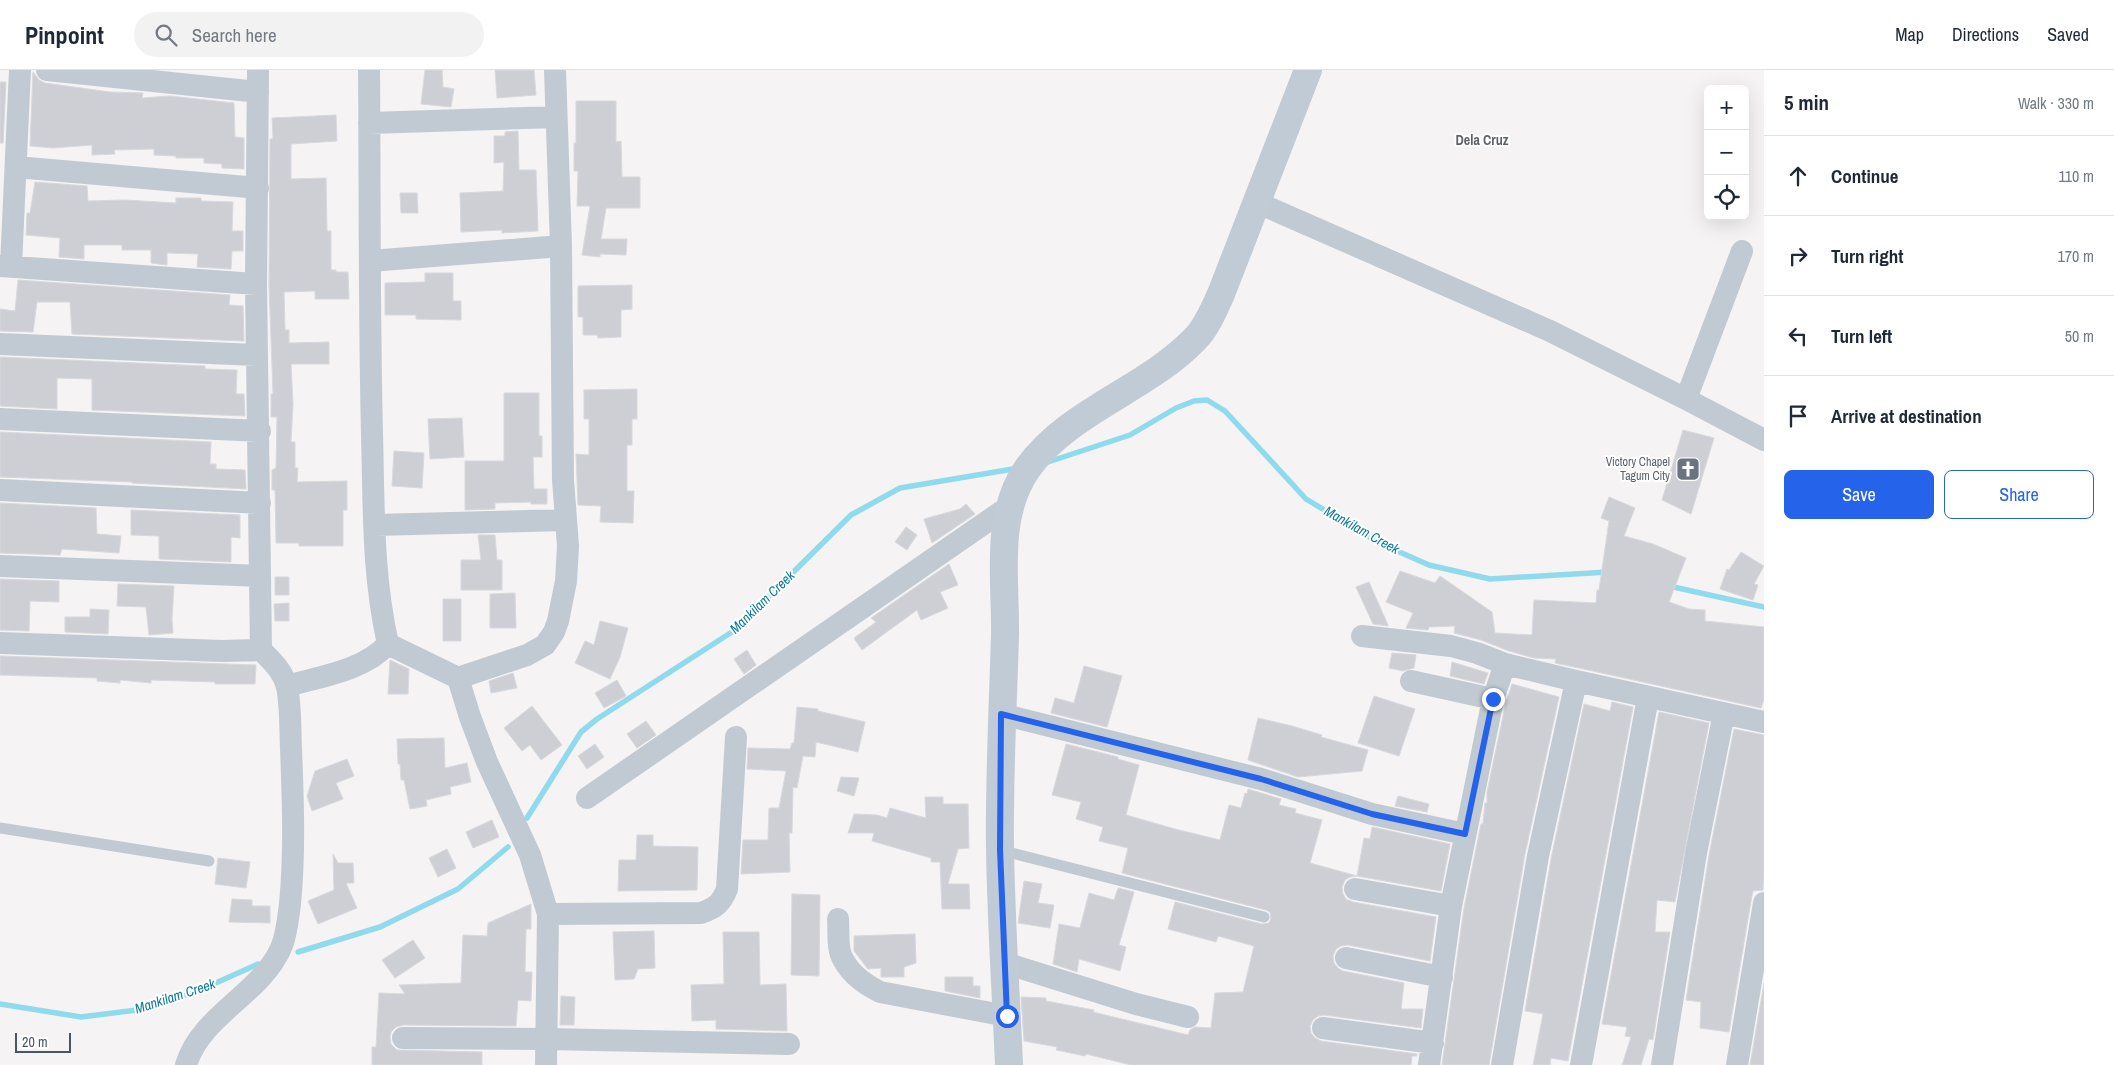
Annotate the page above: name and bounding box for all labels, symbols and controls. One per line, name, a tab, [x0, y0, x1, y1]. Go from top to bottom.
search box	[134, 12, 484, 57]
text: Pinpoint	[25, 19, 104, 51]
icon: search	[152, 21, 180, 49]
text: Search here	[192, 22, 277, 48]
text: Map	[1895, 22, 1924, 47]
text: Directions	[1952, 22, 2019, 47]
text: Saved	[2047, 22, 2089, 47]
map controls	[1704, 85, 1749, 220]
button: +	[1704, 85, 1749, 130]
text: 5 min	[1784, 88, 1829, 117]
text: Walk · 330 m	[2018, 92, 2094, 114]
button: −	[1704, 130, 1749, 175]
district label: Dela Cruz	[1456, 131, 1509, 149]
icon: ahead	[1784, 162, 1812, 190]
text: Continue	[1831, 163, 1899, 189]
text: 110 m	[2058, 165, 2094, 187]
button: locate	[1704, 175, 1749, 220]
icon: right	[1784, 242, 1812, 270]
text: Turn right	[1831, 243, 1903, 269]
text: 170 m	[2058, 245, 2094, 267]
icon: left	[1784, 322, 1812, 350]
text: Turn left	[1831, 323, 1892, 349]
text: 50 m	[2065, 325, 2094, 347]
icon: arrive	[1784, 402, 1812, 430]
text: Arrive at destination	[1831, 403, 1982, 429]
place label: Victory Chapel Tagum City	[1606, 454, 1670, 484]
church icon: Victory Chapel Tagum City	[1675, 456, 1701, 482]
button: Save	[1784, 470, 1934, 519]
button: Share	[1944, 470, 2094, 519]
water label: Mankilam Creek	[1321, 502, 1404, 559]
water label: Mankilam Creek	[726, 566, 799, 638]
route end	[1482, 688, 1505, 711]
water label: Mankilam Creek	[132, 974, 219, 1017]
route start	[996, 1005, 1019, 1028]
scale bar	[15, 1030, 71, 1053]
text: 20 m	[22, 1033, 48, 1051]

